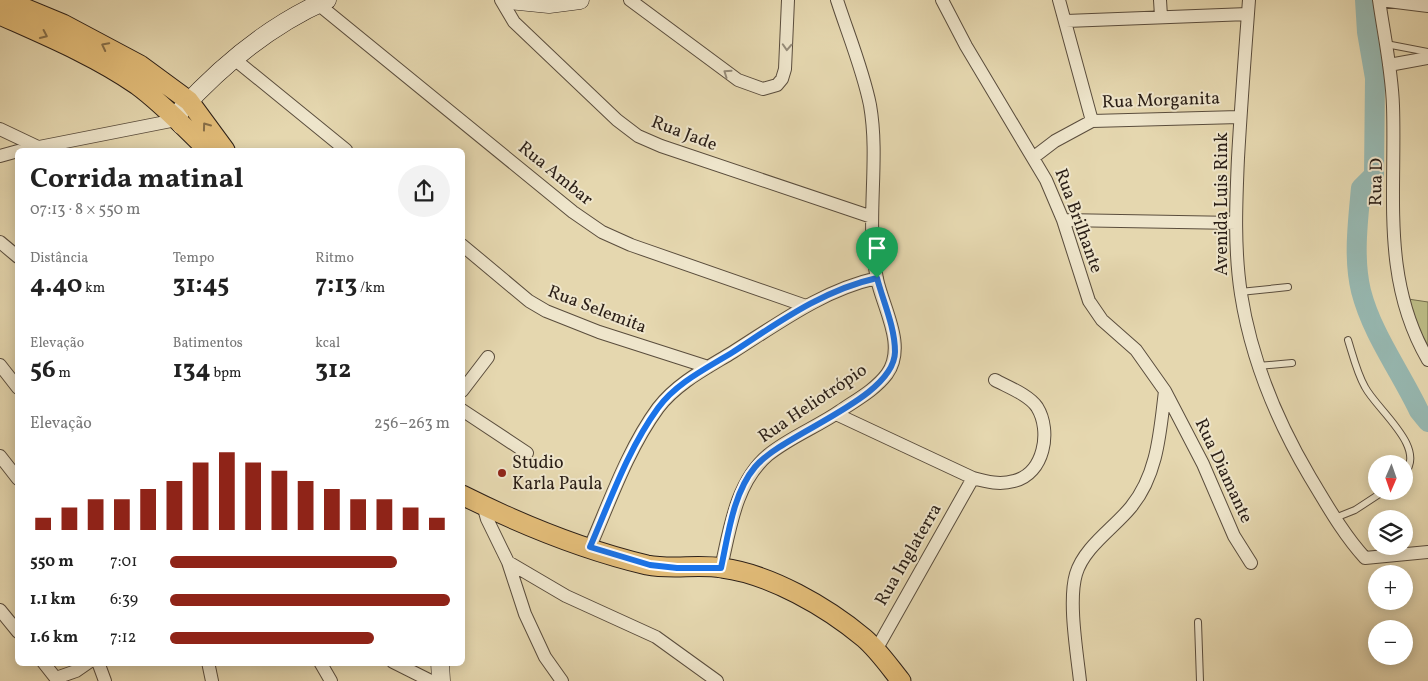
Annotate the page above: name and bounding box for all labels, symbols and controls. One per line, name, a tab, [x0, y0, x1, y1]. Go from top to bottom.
one-way arrow	[39, 29, 48, 39]
one-way arrow	[101, 42, 110, 52]
one-way arrow	[781, 43, 792, 51]
one-way arrow	[723, 70, 733, 79]
street label: Rua Morganita	[1102, 86, 1221, 116]
street label: Rua Jade	[647, 110, 721, 158]
one-way arrow	[204, 123, 212, 132]
street label: Avenida Luis Rink	[1210, 132, 1235, 276]
street label: Rua Ambar	[512, 136, 598, 212]
street label: Rua D	[1364, 158, 1390, 206]
text: Corrida matinal	[30, 160, 244, 199]
button: share	[398, 165, 450, 217]
street label: Rua Brilhante	[1047, 165, 1109, 277]
text: 07:13 · 8 × 550 m	[30, 199, 140, 221]
pin	[856, 227, 898, 278]
icon: arrive	[863, 234, 891, 262]
text: Distância	[30, 249, 88, 268]
text: Tempo	[173, 249, 214, 268]
text: Ritmo	[315, 249, 354, 268]
text: 4.40	[30, 268, 82, 303]
text: 31:45	[173, 268, 229, 303]
text: 7:13	[315, 268, 357, 303]
text: km	[82, 279, 105, 298]
text: /km	[357, 279, 385, 298]
street label: Rua Selemita	[544, 280, 650, 340]
text: Elevação	[30, 334, 84, 353]
text: Batimentos	[173, 334, 243, 353]
text: kcal	[315, 334, 340, 353]
text: 56	[30, 353, 56, 388]
text: 134	[173, 353, 211, 388]
text: 312	[315, 353, 351, 388]
street label: Rua Heliotrópio	[754, 358, 872, 450]
text: m	[56, 364, 71, 383]
text: bpm	[211, 364, 241, 383]
text: Elevação	[30, 413, 92, 435]
text: 256–263 m	[374, 413, 450, 435]
street label: Rua Diamante	[1188, 415, 1258, 527]
place label: Studio Karla Paula	[512, 451, 603, 497]
north arrow	[1368, 455, 1412, 500]
map controls	[1368, 455, 1413, 665]
marker: Studio Karla Paula	[496, 467, 508, 479]
street label: Rua Inglaterra	[870, 499, 948, 611]
button: layers	[1368, 510, 1413, 555]
text: 550 m	[30, 551, 74, 573]
text: 7:01	[110, 551, 137, 573]
button: +	[1368, 565, 1413, 610]
text: 1.1 km	[30, 589, 76, 611]
text: 6:39	[110, 589, 138, 611]
button: −	[1368, 620, 1413, 665]
text: 1.6 km	[30, 627, 78, 649]
text: 7:12	[110, 627, 136, 649]

